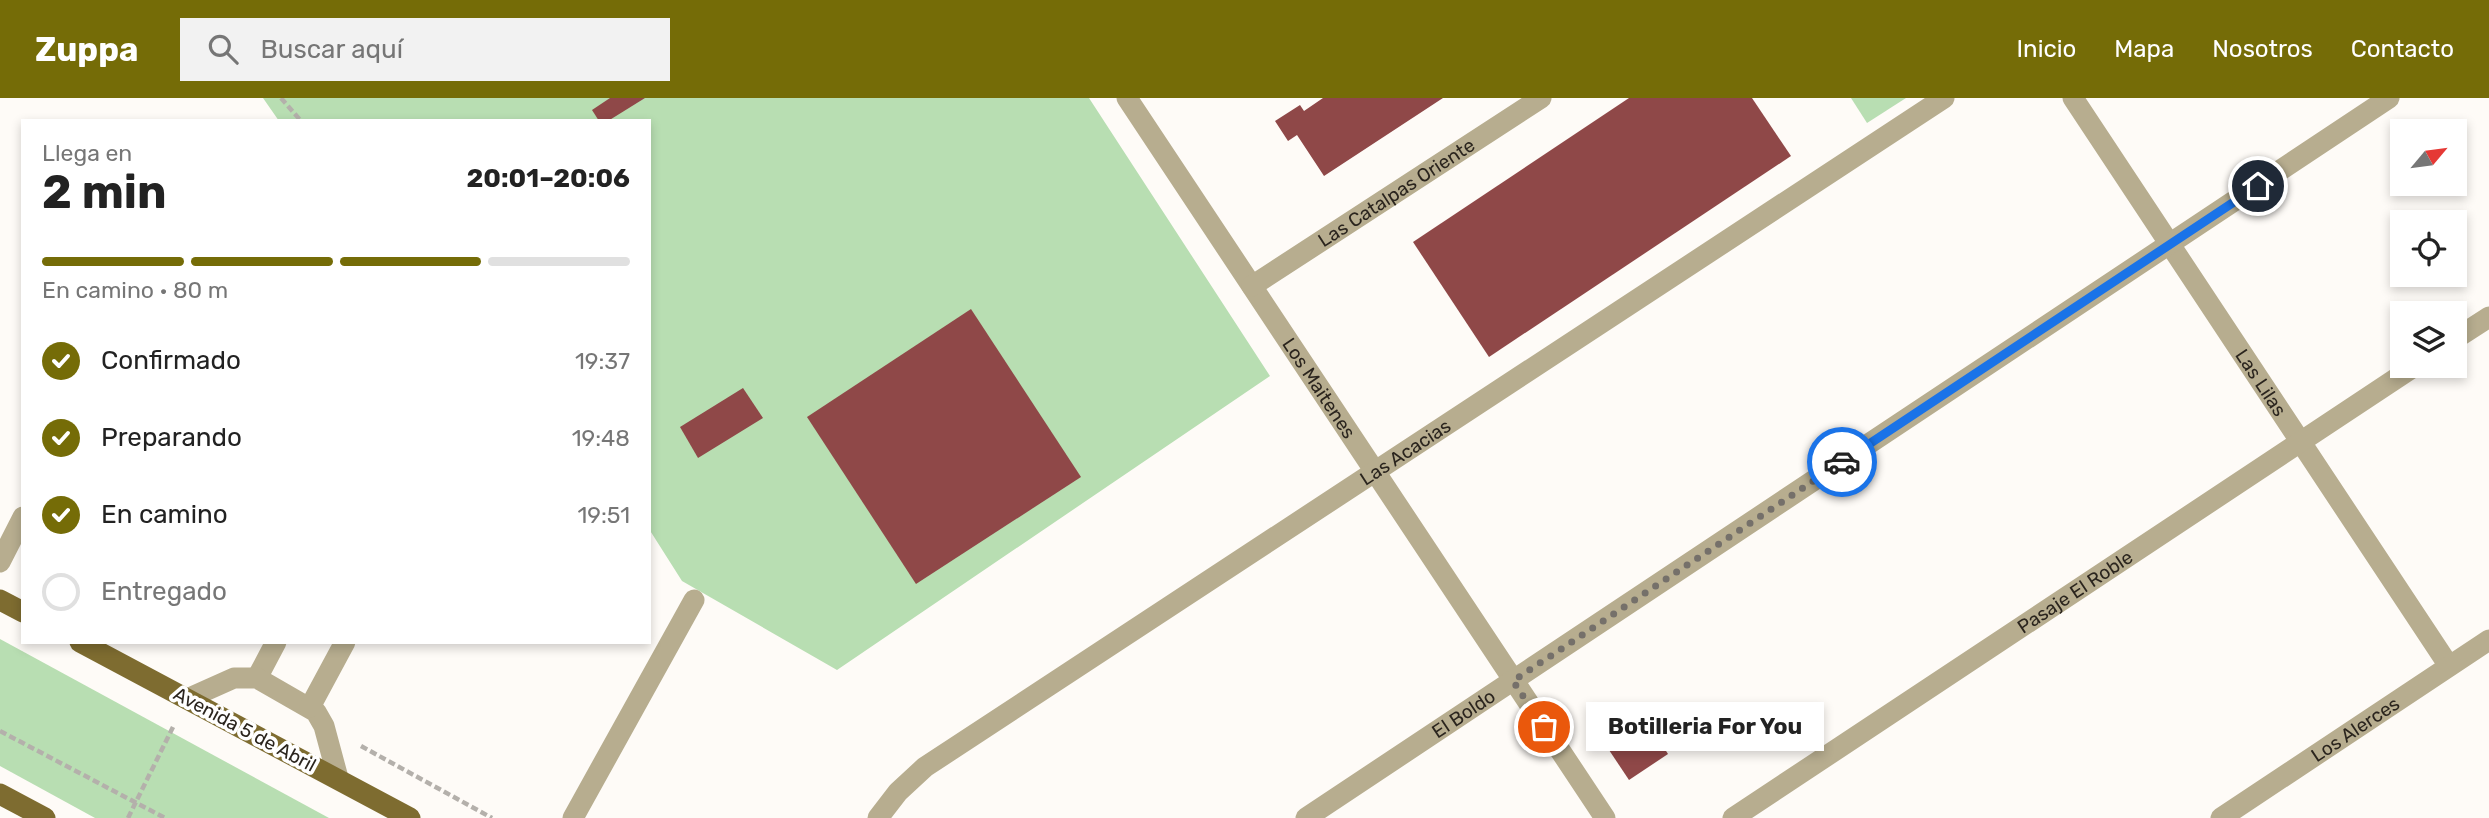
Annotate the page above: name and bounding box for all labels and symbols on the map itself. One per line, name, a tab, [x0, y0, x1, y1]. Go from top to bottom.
north arrow	[2390, 119, 2468, 196]
street label: Las Catalpas Oriente	[1314, 133, 1479, 252]
pin	[2228, 156, 2288, 216]
street label: Los Maitenes	[1277, 334, 1361, 443]
street label: Las Lilas	[2230, 345, 2291, 421]
street label: Las Acacias	[1356, 414, 1455, 490]
courier	[1807, 427, 1877, 497]
street label: Pasaje El Roble	[2013, 545, 2137, 638]
street label: Avenida 5 de Abril	[170, 682, 320, 777]
street label: El Boldo	[1428, 684, 1500, 743]
street label: Los Alerces	[2307, 692, 2404, 767]
pin	[1514, 697, 1574, 757]
callout: Botilleria For You	[1586, 702, 1824, 752]

